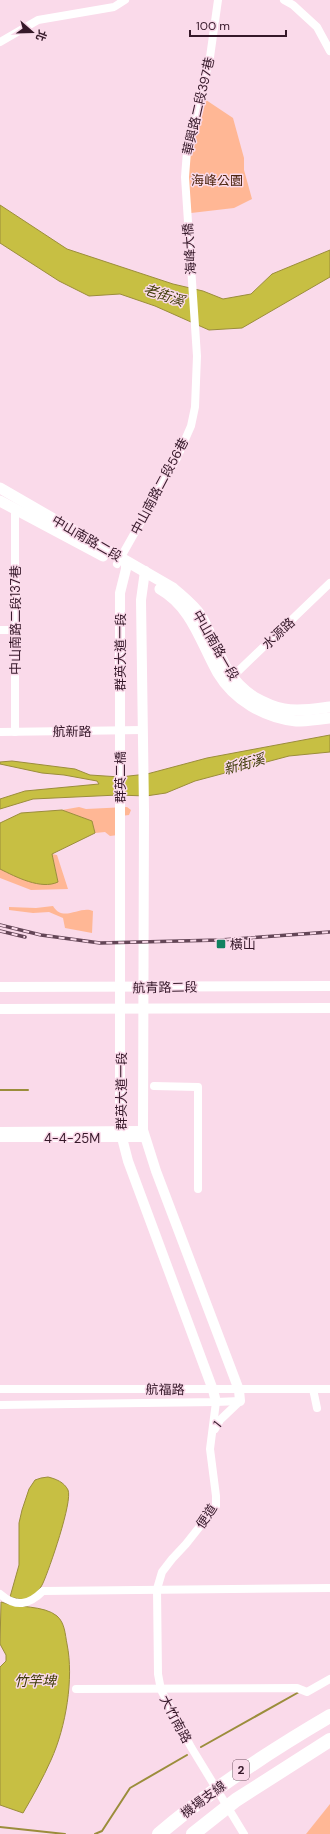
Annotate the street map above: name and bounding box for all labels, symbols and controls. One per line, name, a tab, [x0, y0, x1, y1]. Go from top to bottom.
north arrow	[12, 12, 52, 52]
scale bar	[190, 12, 286, 38]
text: 100 m	[196, 18, 230, 34]
text: 北	[33, 28, 50, 43]
street label: 華興路二段397巷	[179, 55, 218, 157]
park label: 海峰公園	[191, 172, 243, 189]
street label: 海峰大橋	[179, 222, 200, 276]
water label: 老街溪	[141, 280, 189, 311]
street label: 中山南路二段56巷	[127, 435, 192, 538]
street label: 中山南路二段	[49, 512, 125, 565]
street label: 中山南路二段137巷	[7, 565, 24, 675]
street label: 中山南路一段	[189, 607, 242, 683]
street label: 群英大道一段	[112, 613, 129, 691]
street label: 水源路	[258, 614, 298, 653]
street label: 航新路	[52, 723, 92, 740]
water label: 新街溪	[221, 749, 269, 778]
street label: 群英二橋	[112, 751, 129, 803]
place label: 橫山	[230, 936, 256, 953]
marker: 橫山	[215, 938, 227, 950]
street label: 航青路二段	[132, 978, 198, 997]
street label: 群英大道一段	[113, 1052, 130, 1130]
street label: 4-4-25M	[44, 1130, 100, 1147]
street label: 航福路	[145, 1381, 185, 1398]
street label: 1	[210, 1417, 225, 1431]
street label: 便道	[192, 1501, 221, 1532]
water label: 竹竿埤	[14, 1672, 58, 1690]
street label: 大竹南路	[156, 1692, 195, 1746]
road number: 2	[233, 1760, 249, 1780]
street label: 機場支線	[177, 1777, 229, 1822]

